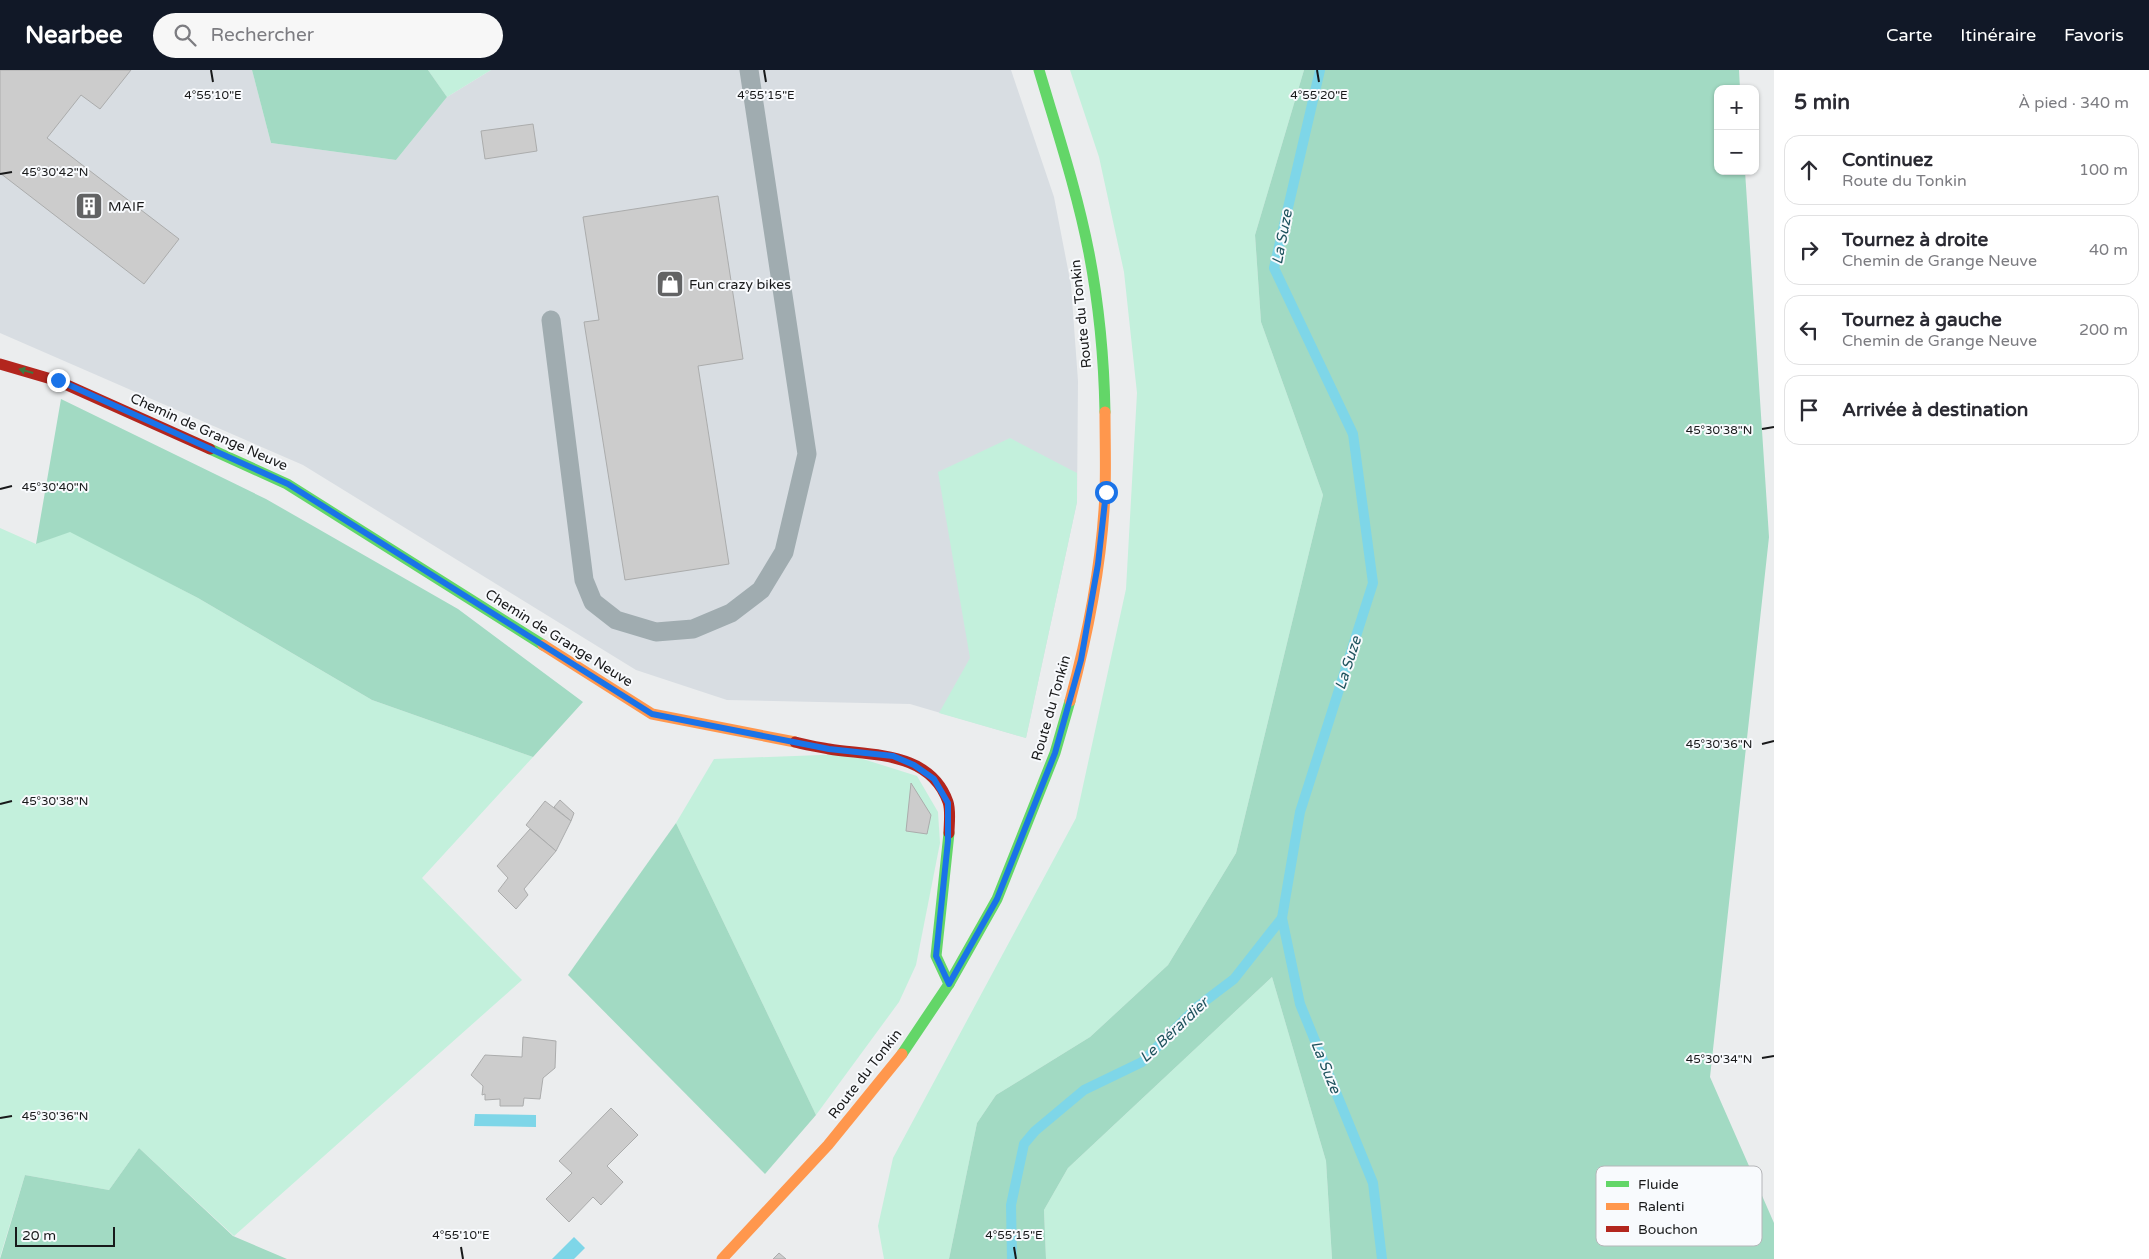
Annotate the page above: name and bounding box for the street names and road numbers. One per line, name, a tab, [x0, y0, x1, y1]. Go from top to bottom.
street label: Route du Tonkin	[1067, 259, 1095, 369]
street label: Chemin de Grange Neuve	[128, 390, 290, 474]
street label: Chemin de Grange Neuve	[482, 586, 636, 690]
street label: Route du Tonkin	[1028, 653, 1074, 763]
street label: Route du Tonkin	[825, 1026, 905, 1122]

